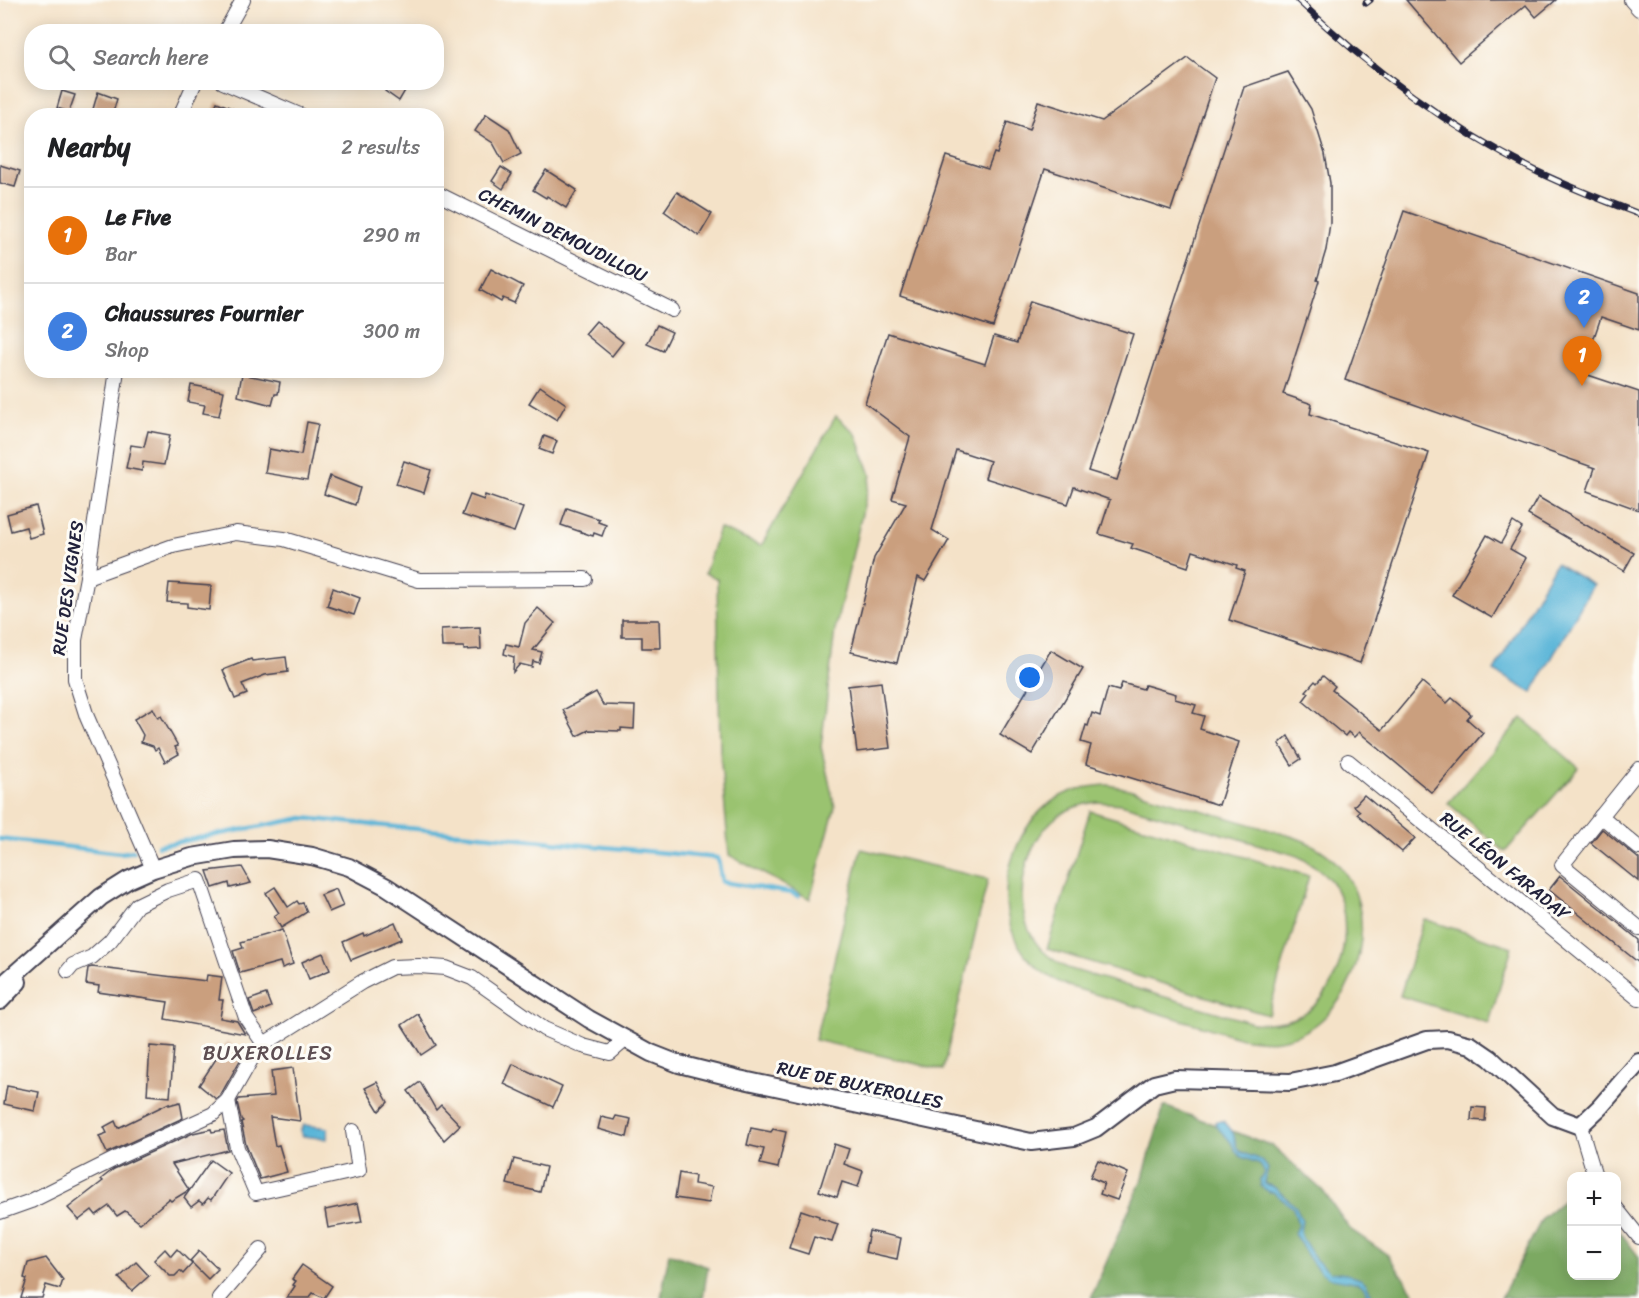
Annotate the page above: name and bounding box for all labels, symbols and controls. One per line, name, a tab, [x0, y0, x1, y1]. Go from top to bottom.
search box	[24, 24, 444, 90]
text: Search here	[93, 38, 209, 77]
icon: search	[45, 41, 78, 74]
text: Nearby	[48, 124, 130, 170]
text: 2 results	[341, 130, 420, 165]
street label: CHEMIN DEMOUDILLOU	[473, 178, 653, 292]
text: Le Five	[105, 198, 171, 237]
text: 1	[63, 218, 72, 253]
text: 290 m	[363, 218, 420, 253]
text: Bar	[105, 237, 136, 272]
pin: 2	[1564, 278, 1604, 328]
text: Chaussures Fournier	[105, 294, 302, 333]
text: 2	[62, 314, 73, 349]
text: 300 m	[363, 314, 420, 349]
text: Shop	[105, 333, 149, 368]
pin: 1	[1562, 336, 1602, 386]
street label: RUE DES VIGNES	[43, 519, 93, 657]
your location	[1015, 663, 1044, 692]
street label: RUE LÉON FARADAY	[1433, 803, 1578, 929]
district label: BUXEROLLES	[203, 1036, 333, 1071]
street label: RUE DE BUXEROLLES	[774, 1052, 946, 1118]
map controls	[1567, 1172, 1621, 1280]
button: +	[1567, 1172, 1621, 1226]
button: −	[1567, 1226, 1621, 1280]

